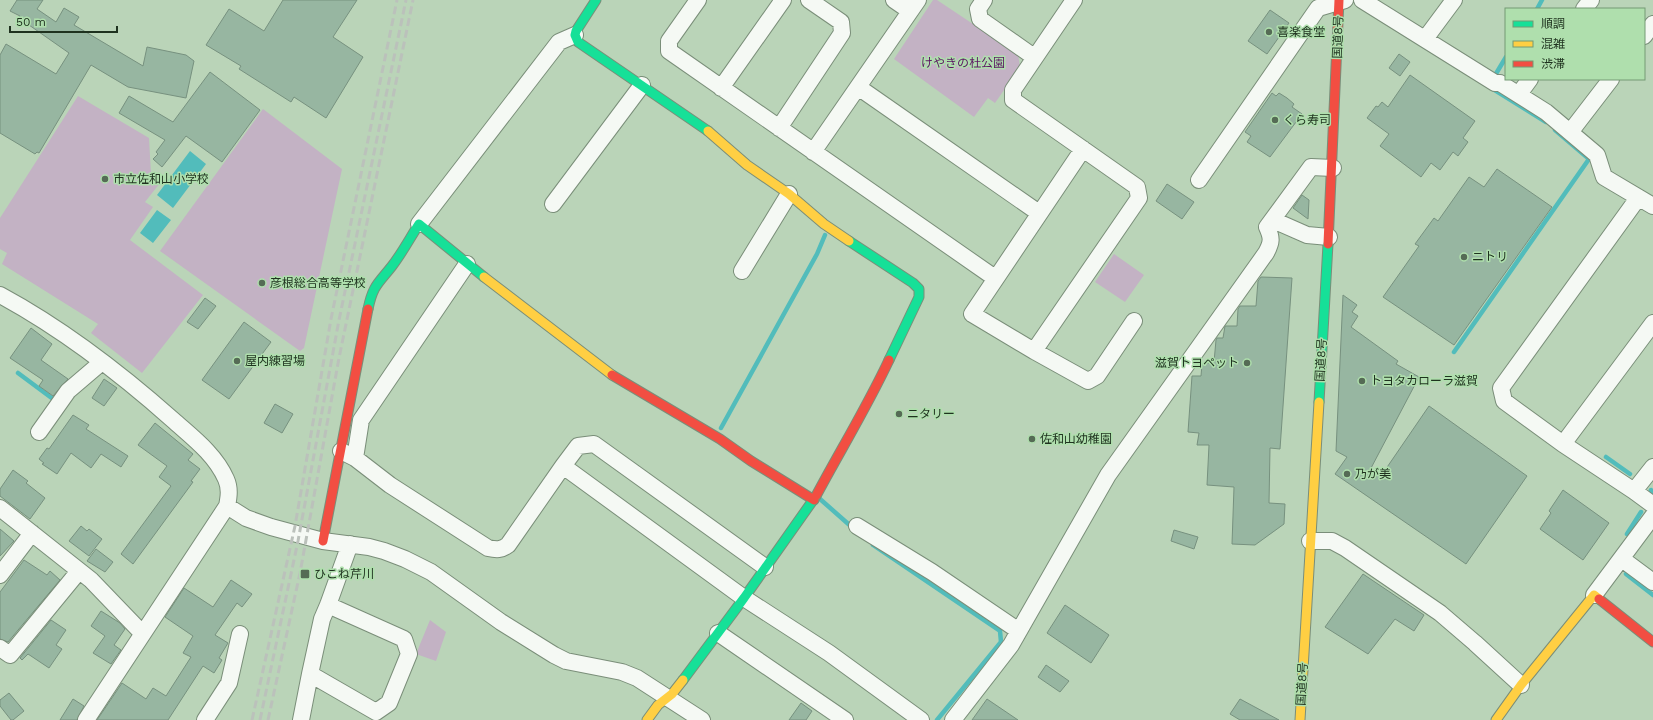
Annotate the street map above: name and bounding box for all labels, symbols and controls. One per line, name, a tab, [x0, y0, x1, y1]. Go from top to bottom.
scale bar	[10, 8, 117, 34]
legend	[1505, 8, 1645, 80]
text: 50 m	[16, 15, 46, 29]
street label: 国道8号	[1330, 15, 1346, 59]
text: 順調	[1541, 17, 1565, 31]
place label: 喜楽食堂	[1277, 25, 1325, 39]
marker: 喜楽食堂	[1264, 27, 1274, 37]
text: 混雑	[1541, 37, 1565, 51]
park label: けやきの杜公園	[921, 56, 1005, 70]
text: 渋滞	[1541, 57, 1565, 71]
place label: くら寿司	[1283, 113, 1331, 127]
marker: くら寿司	[1270, 115, 1280, 125]
place label: 市立佐和山小学校	[113, 172, 209, 186]
marker: 市立佐和山小学校	[100, 174, 110, 184]
place label: ニトリ	[1472, 250, 1508, 264]
marker: ニトリ	[1459, 252, 1469, 262]
place label: 彦根総合高等学校	[270, 276, 366, 290]
marker: 彦根総合高等学校	[257, 278, 267, 288]
street label: 国道8号	[1313, 338, 1329, 382]
place label: 屋内練習場	[245, 354, 305, 368]
marker: 屋内練習場	[232, 356, 242, 366]
place label: 滋賀トヨペット	[1155, 356, 1239, 370]
marker: 滋賀トヨペット	[1242, 358, 1252, 368]
place label: トヨタカローラ滋賀	[1370, 374, 1478, 388]
marker: トヨタカローラ滋賀	[1357, 376, 1367, 386]
place label: ニタリー	[907, 407, 955, 421]
marker: ニタリー	[894, 409, 904, 419]
place label: 佐和山幼稚園	[1040, 432, 1112, 446]
marker: 佐和山幼稚園	[1027, 434, 1037, 444]
place label: 乃が美	[1355, 467, 1391, 481]
marker: 乃が美	[1342, 469, 1352, 479]
place label: ひこね芹川	[314, 567, 374, 581]
marker: ひこね芹川	[299, 568, 311, 580]
street label: 国道8号	[1294, 662, 1310, 706]

